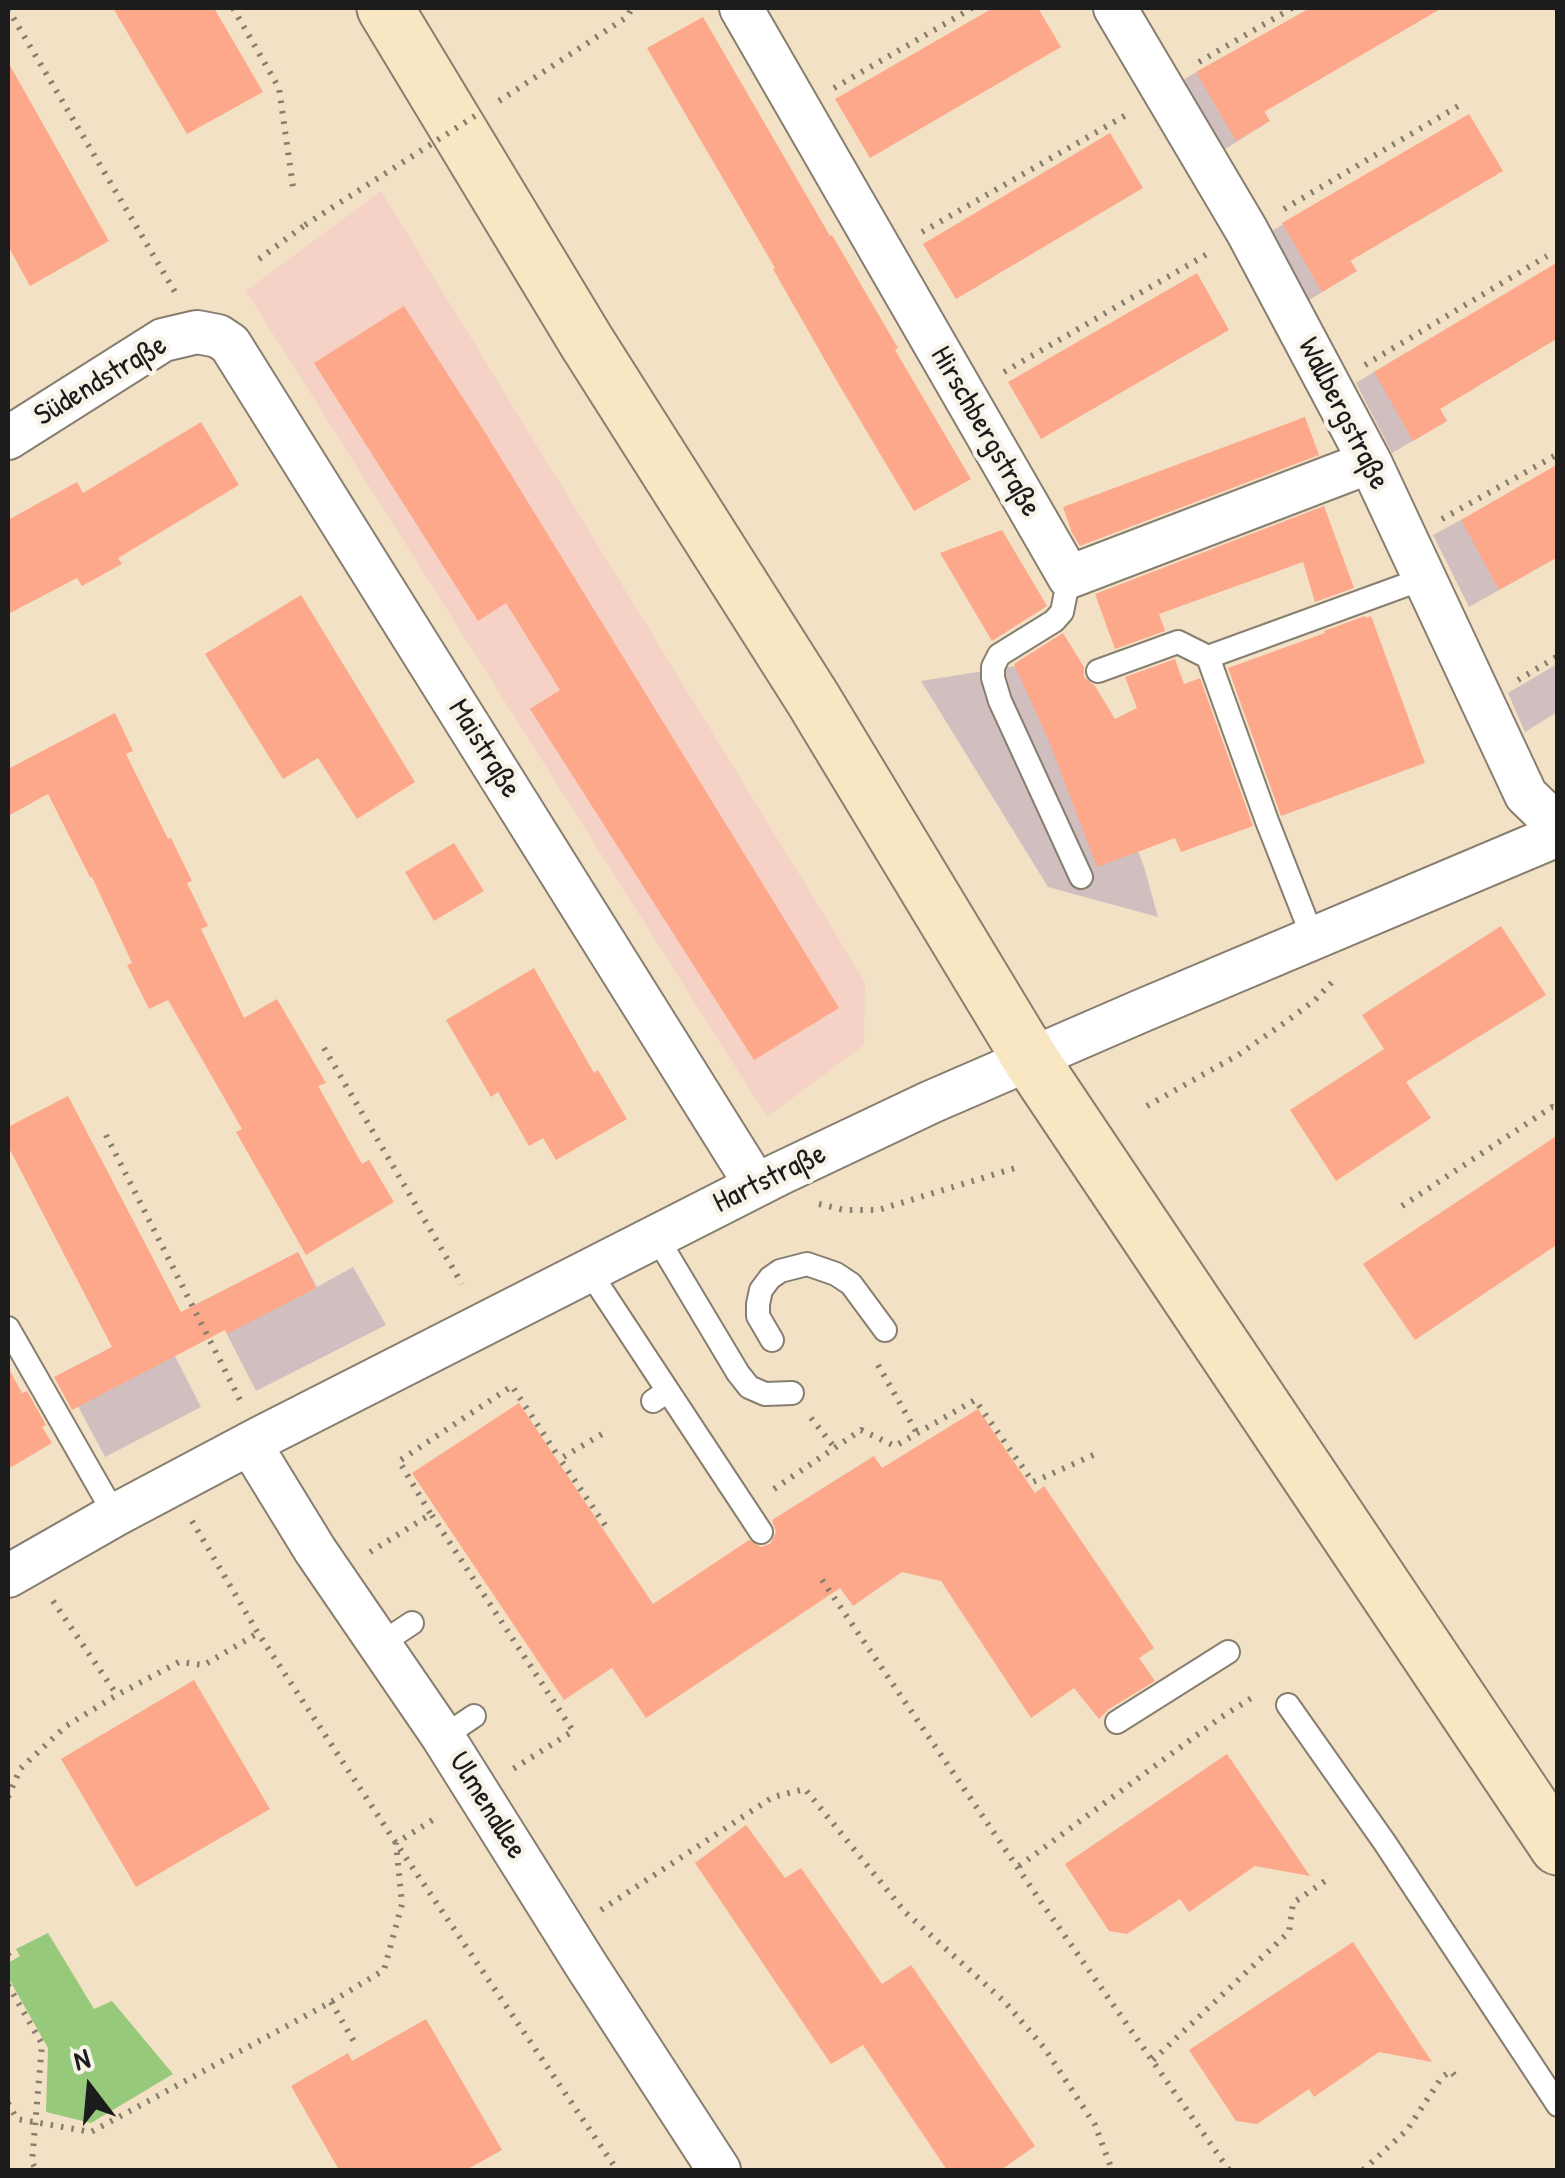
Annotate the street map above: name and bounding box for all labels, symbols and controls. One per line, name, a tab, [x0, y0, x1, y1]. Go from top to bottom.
street label: Südendstraße	[28, 328, 174, 434]
street label: Wallbergstraße	[1289, 332, 1397, 496]
street label: Hirschbergstraße	[922, 341, 1048, 523]
street label: Maistraße	[440, 693, 528, 805]
street label: Hartstraße	[708, 1136, 832, 1222]
street label: Ulmenallee	[440, 1746, 534, 1866]
north arrow	[40, 2038, 140, 2138]
text: N	[69, 2039, 94, 2079]

